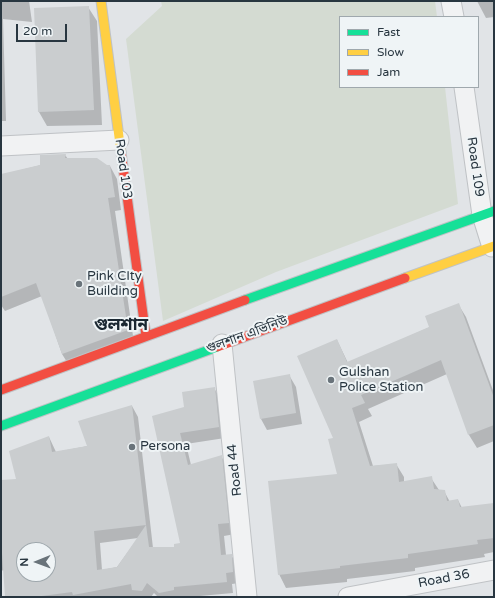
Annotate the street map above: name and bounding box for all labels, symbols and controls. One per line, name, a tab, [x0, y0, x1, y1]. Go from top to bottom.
scale bar	[18, 16, 69, 42]
legend	[339, 16, 479, 88]
text: 20 m	[23, 24, 52, 38]
text: Fast	[377, 25, 400, 39]
text: Slow	[377, 45, 404, 59]
text: Jam	[377, 65, 400, 79]
street label: Road 109	[463, 136, 487, 198]
street label: Road 103	[111, 138, 135, 200]
place label: Pink CIty Building	[87, 269, 142, 300]
marker: Pink CIty Building	[74, 279, 84, 289]
street label: গুলশান এভিনিউ	[204, 313, 290, 357]
district label: গুলশান	[94, 316, 148, 336]
place label: Gulshan Police Station	[339, 365, 423, 396]
marker: Gulshan Police Station	[326, 375, 336, 385]
place label: Persona	[140, 439, 190, 455]
marker: Persona	[127, 442, 137, 452]
street label: Road 44	[225, 443, 245, 497]
north arrow	[16, 542, 56, 582]
text: N	[18, 558, 31, 567]
street label: Road 36	[417, 566, 471, 592]

